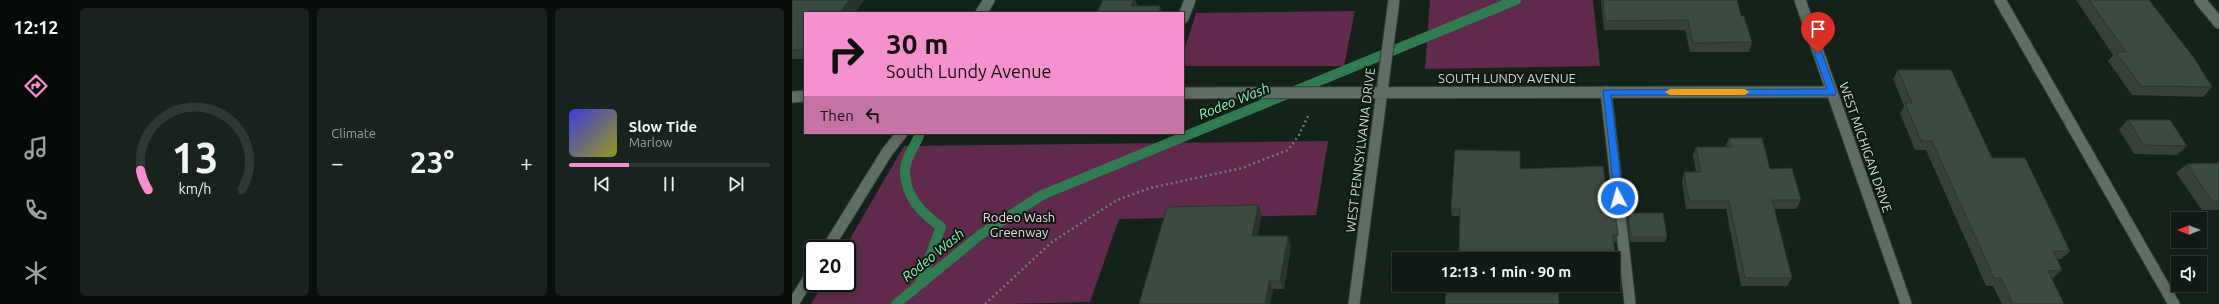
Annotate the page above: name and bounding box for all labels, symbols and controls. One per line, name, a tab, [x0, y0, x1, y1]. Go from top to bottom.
pin	[1801, 12, 1835, 53]
text: 12:12	[13, 17, 59, 37]
icon: arrive	[1807, 18, 1829, 40]
icon: right	[820, 28, 872, 80]
text: 30 m	[886, 28, 948, 59]
text: South Lundy Avenue	[886, 61, 1051, 81]
street label: WEST PENNSYLVANIA DRIVE	[1343, 67, 1377, 233]
street label: SOUTH LUNDY AVENUE	[1438, 71, 1576, 85]
icon: directions	[22, 72, 50, 100]
water label: Rodeo Wash	[1196, 80, 1272, 122]
street label: WEST MICHIGAN DRIVE	[1837, 80, 1895, 214]
icon: left	[862, 104, 884, 126]
text: Then	[820, 107, 854, 124]
text: Slow Tide	[629, 118, 697, 135]
text: Climate	[331, 126, 376, 140]
icon: music	[22, 134, 50, 162]
text: 13	[171, 134, 218, 181]
text: Marlow	[629, 135, 673, 149]
text: 23°	[410, 145, 454, 179]
text: −	[331, 150, 344, 175]
text: +	[520, 150, 533, 175]
icon: previous	[591, 173, 613, 195]
icon: pause	[658, 173, 680, 195]
icon: next	[725, 173, 747, 195]
position arrow	[1597, 177, 1639, 219]
text: km/h	[178, 181, 211, 197]
icon: phone	[22, 196, 50, 224]
park label: Rodeo Wash Greenway	[983, 210, 1055, 239]
north arrow	[2171, 212, 2207, 248]
map controls	[2171, 212, 2207, 292]
water label: Rodeo Wash	[899, 225, 967, 285]
speed limit sign: 20	[804, 240, 856, 292]
button: sound	[2171, 256, 2207, 292]
icon: climate	[22, 259, 50, 287]
text: 12:13 · 1 min · 90 m	[1441, 263, 1571, 280]

